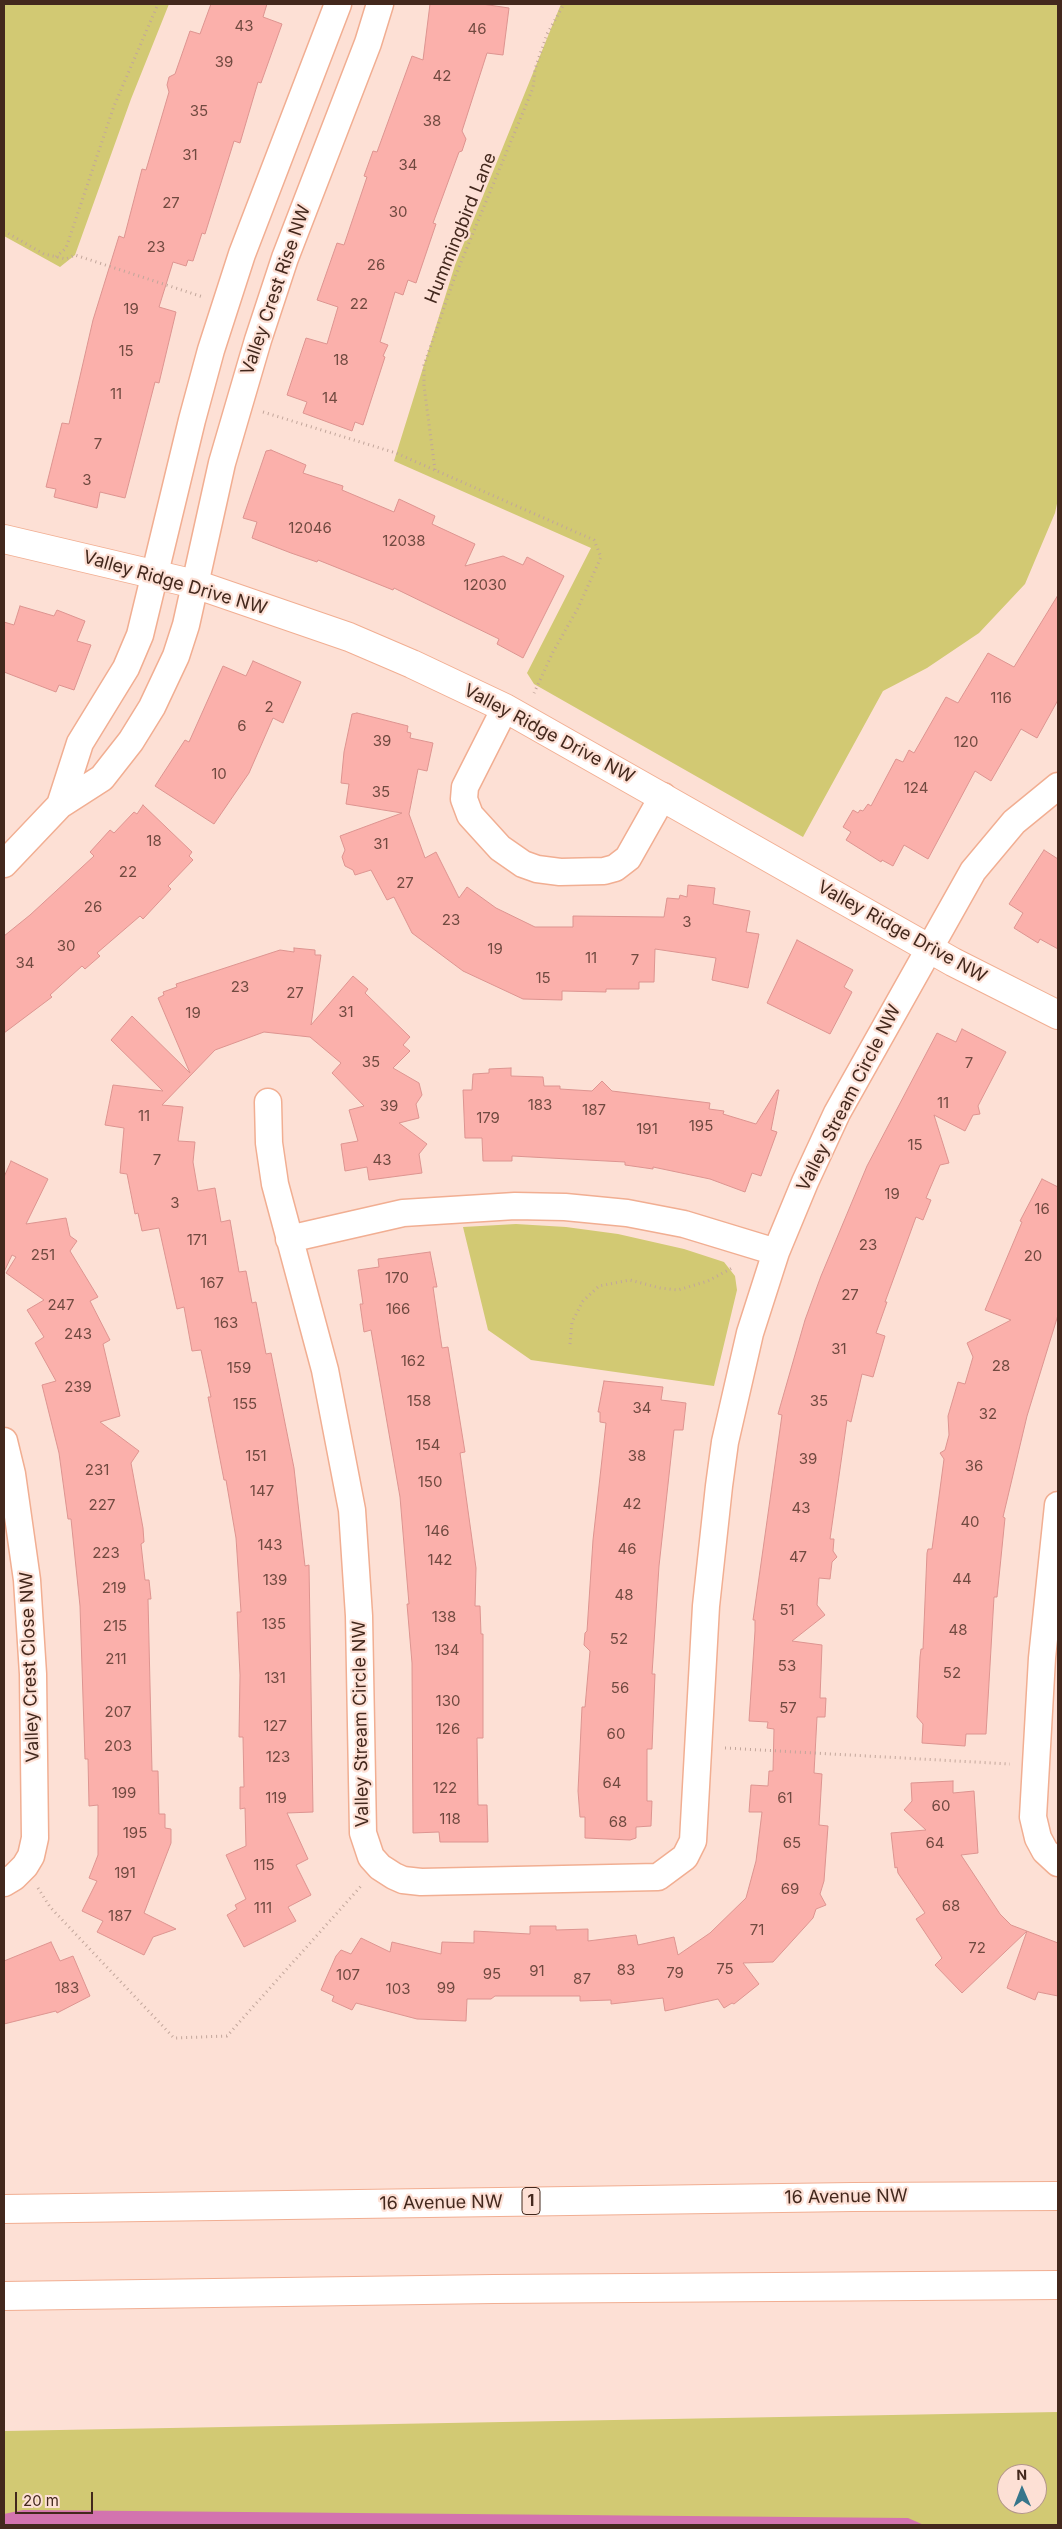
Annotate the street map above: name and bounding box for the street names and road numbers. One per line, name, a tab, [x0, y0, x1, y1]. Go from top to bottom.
street label: Hummingbird Lane	[421, 149, 501, 307]
street label: Valley Crest Rise NW	[237, 202, 315, 378]
street label: Valley Ridge Drive NW	[81, 546, 269, 620]
street label: Valley Ridge Drive NW	[460, 680, 638, 788]
street label: Valley Ridge Drive NW	[814, 876, 990, 988]
street label: Valley Stream Circle NW	[792, 1001, 906, 1195]
street label: Valley Crest Close NW	[16, 1571, 44, 1763]
street label: Valley Stream Circle NW	[348, 1620, 374, 1828]
street label: 16 Avenue NW	[784, 2185, 908, 2209]
road number: 1	[522, 2188, 540, 2214]
street label: 16 Avenue NW	[379, 2191, 503, 2215]

